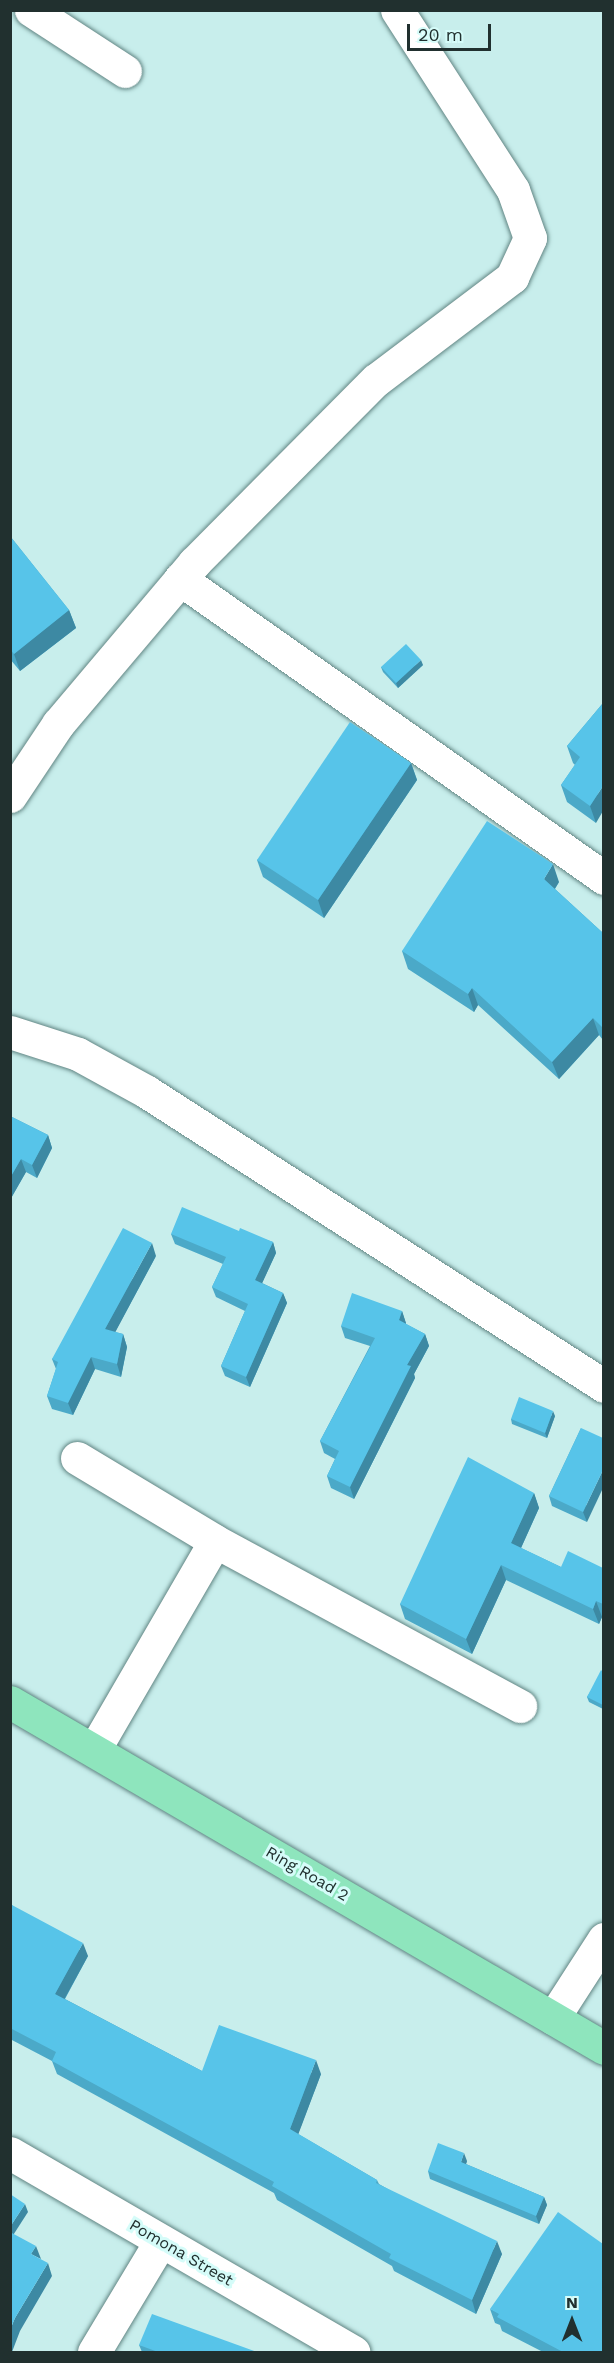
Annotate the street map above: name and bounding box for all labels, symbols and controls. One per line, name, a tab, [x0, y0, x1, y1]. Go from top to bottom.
scale bar	[410, 12, 494, 50]
text: 20 m	[418, 24, 463, 45]
street label: Ring Road 2	[262, 1843, 352, 1905]
street label: Pomona Street	[126, 2216, 236, 2290]
north arrow	[542, 2291, 602, 2351]
text: N	[566, 2293, 578, 2312]

